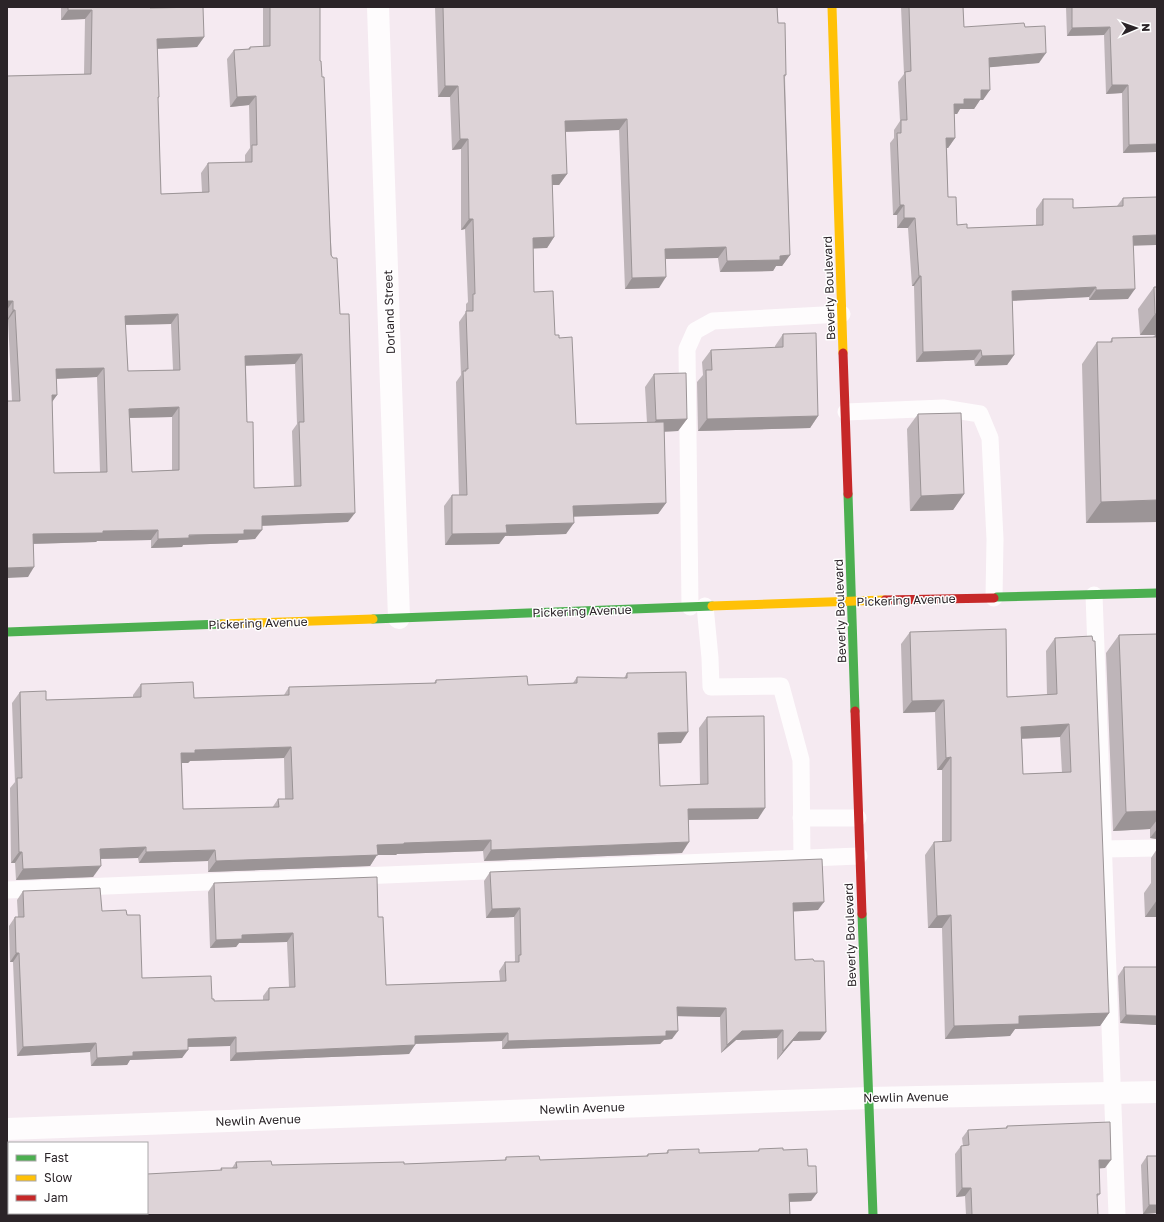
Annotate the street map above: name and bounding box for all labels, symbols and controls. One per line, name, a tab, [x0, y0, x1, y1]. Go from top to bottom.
north arrow	[1116, 8, 1156, 48]
text: N	[1140, 23, 1153, 32]
street label: Beverly Boulevard	[820, 236, 838, 340]
street label: Dorland Street	[380, 269, 398, 354]
street label: Beverly Boulevard	[831, 559, 849, 663]
street label: Pickering Avenue	[856, 591, 956, 609]
street label: Pickering Avenue	[532, 602, 632, 620]
street label: Pickering Avenue	[208, 614, 308, 632]
street label: Beverly Boulevard	[841, 883, 859, 987]
street label: Newlin Avenue	[863, 1089, 949, 1105]
street label: Newlin Avenue	[539, 1099, 625, 1117]
street label: Newlin Avenue	[215, 1111, 301, 1129]
legend	[8, 1142, 148, 1214]
text: Fast	[44, 1150, 69, 1165]
text: Slow	[44, 1170, 72, 1185]
text: Jam	[44, 1190, 68, 1205]

